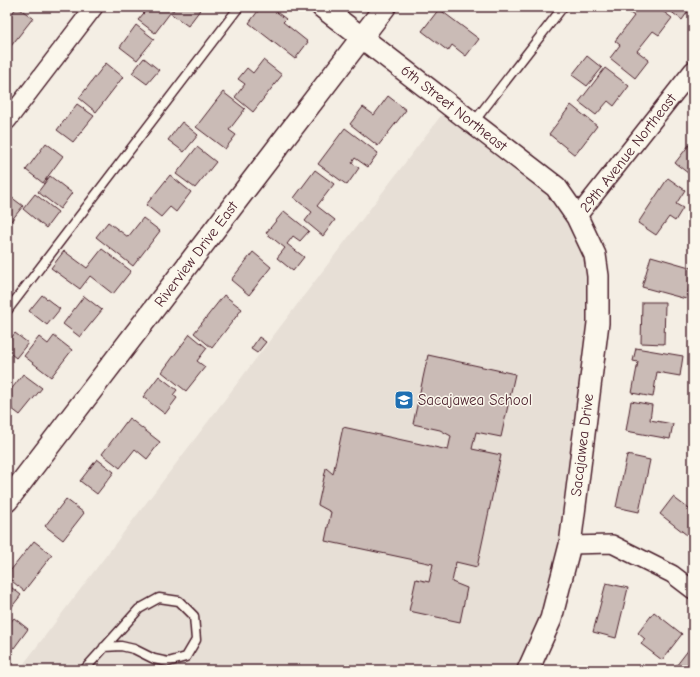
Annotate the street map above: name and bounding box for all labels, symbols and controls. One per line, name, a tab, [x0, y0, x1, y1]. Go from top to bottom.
street label: 6th Street Northeast	[397, 61, 511, 156]
street label: 29th Avenue Northeast	[576, 89, 680, 216]
street label: Riverview Drive East	[150, 197, 242, 310]
school or university icon: Sacajawea School	[393, 389, 415, 411]
place label: Sacajawea School	[418, 391, 532, 409]
street label: Sacajawea Drive	[567, 392, 597, 497]

